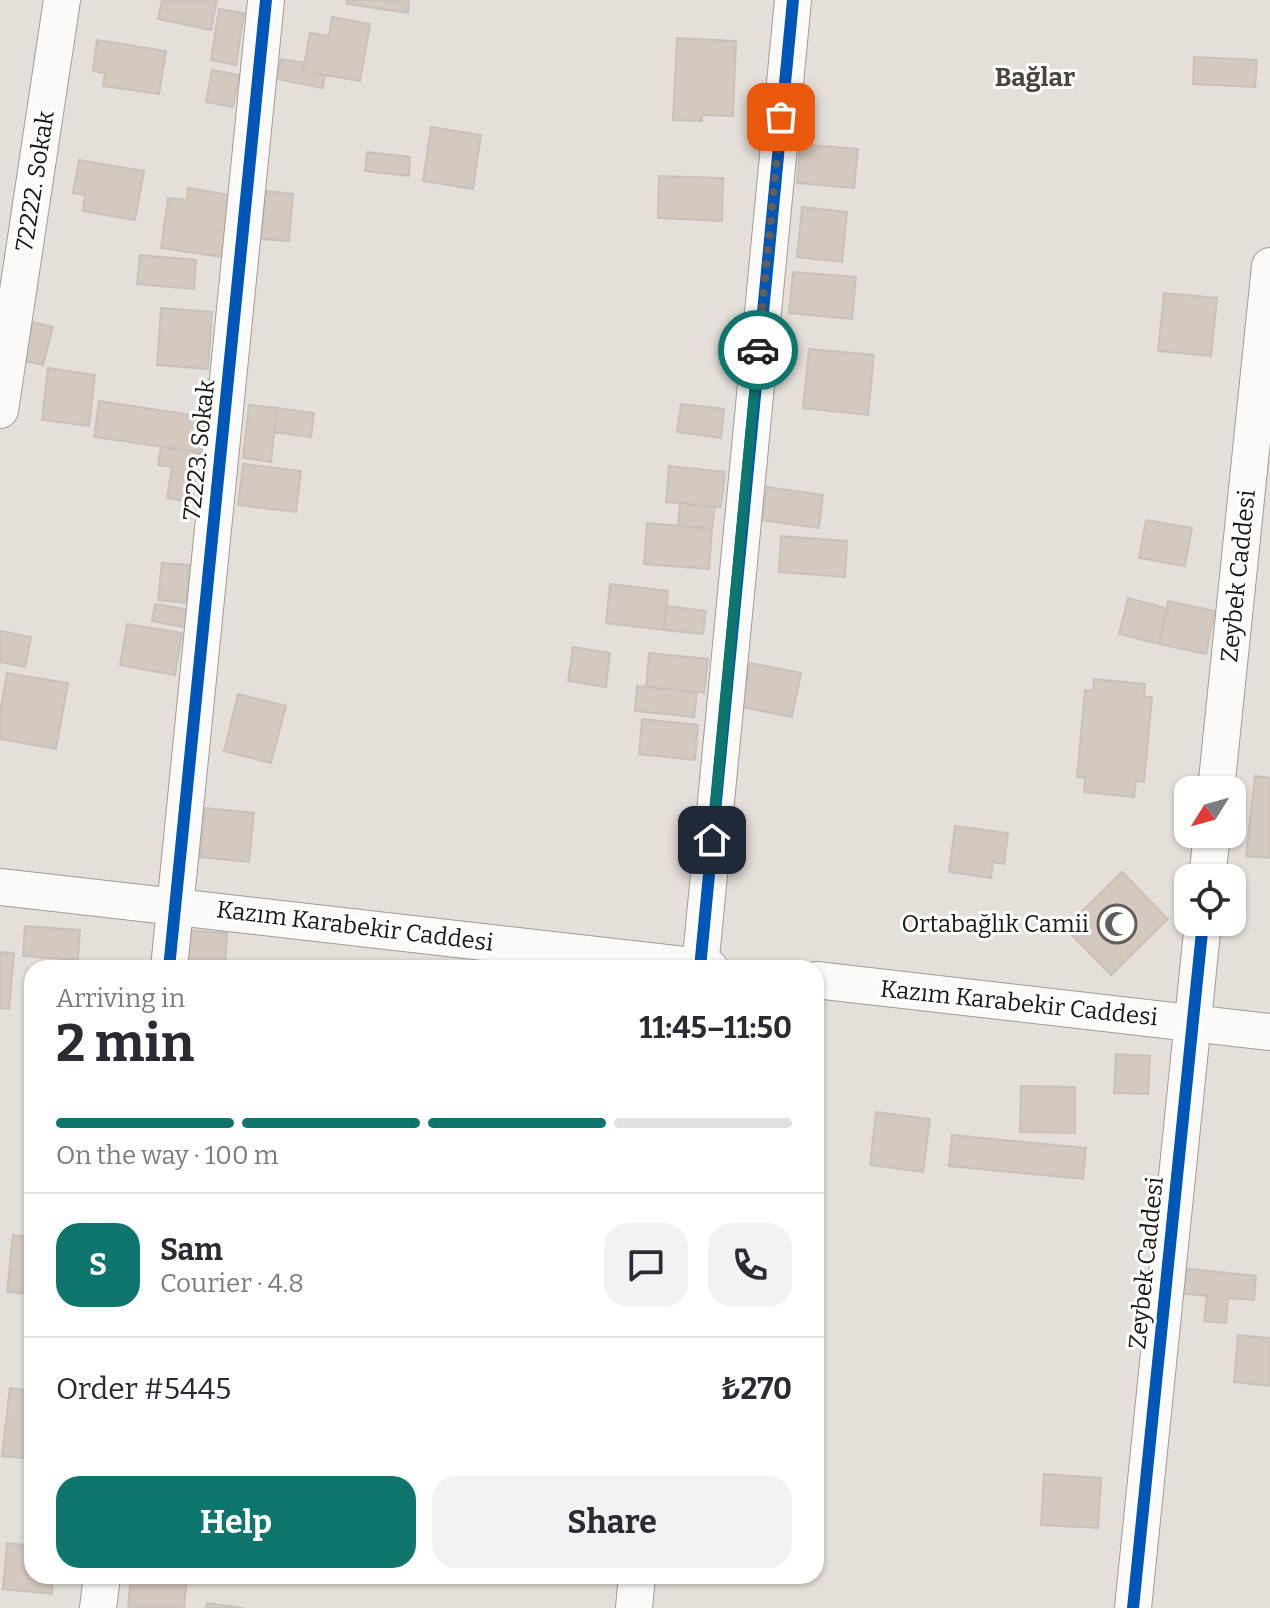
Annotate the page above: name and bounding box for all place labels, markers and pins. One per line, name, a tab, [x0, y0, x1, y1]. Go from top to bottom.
pin	[747, 83, 815, 151]
pin	[678, 806, 746, 874]
mosque icon: Ortabağlık Camii	[1096, 903, 1138, 945]
place label: Ortabağlık Camii	[901, 910, 1089, 938]

